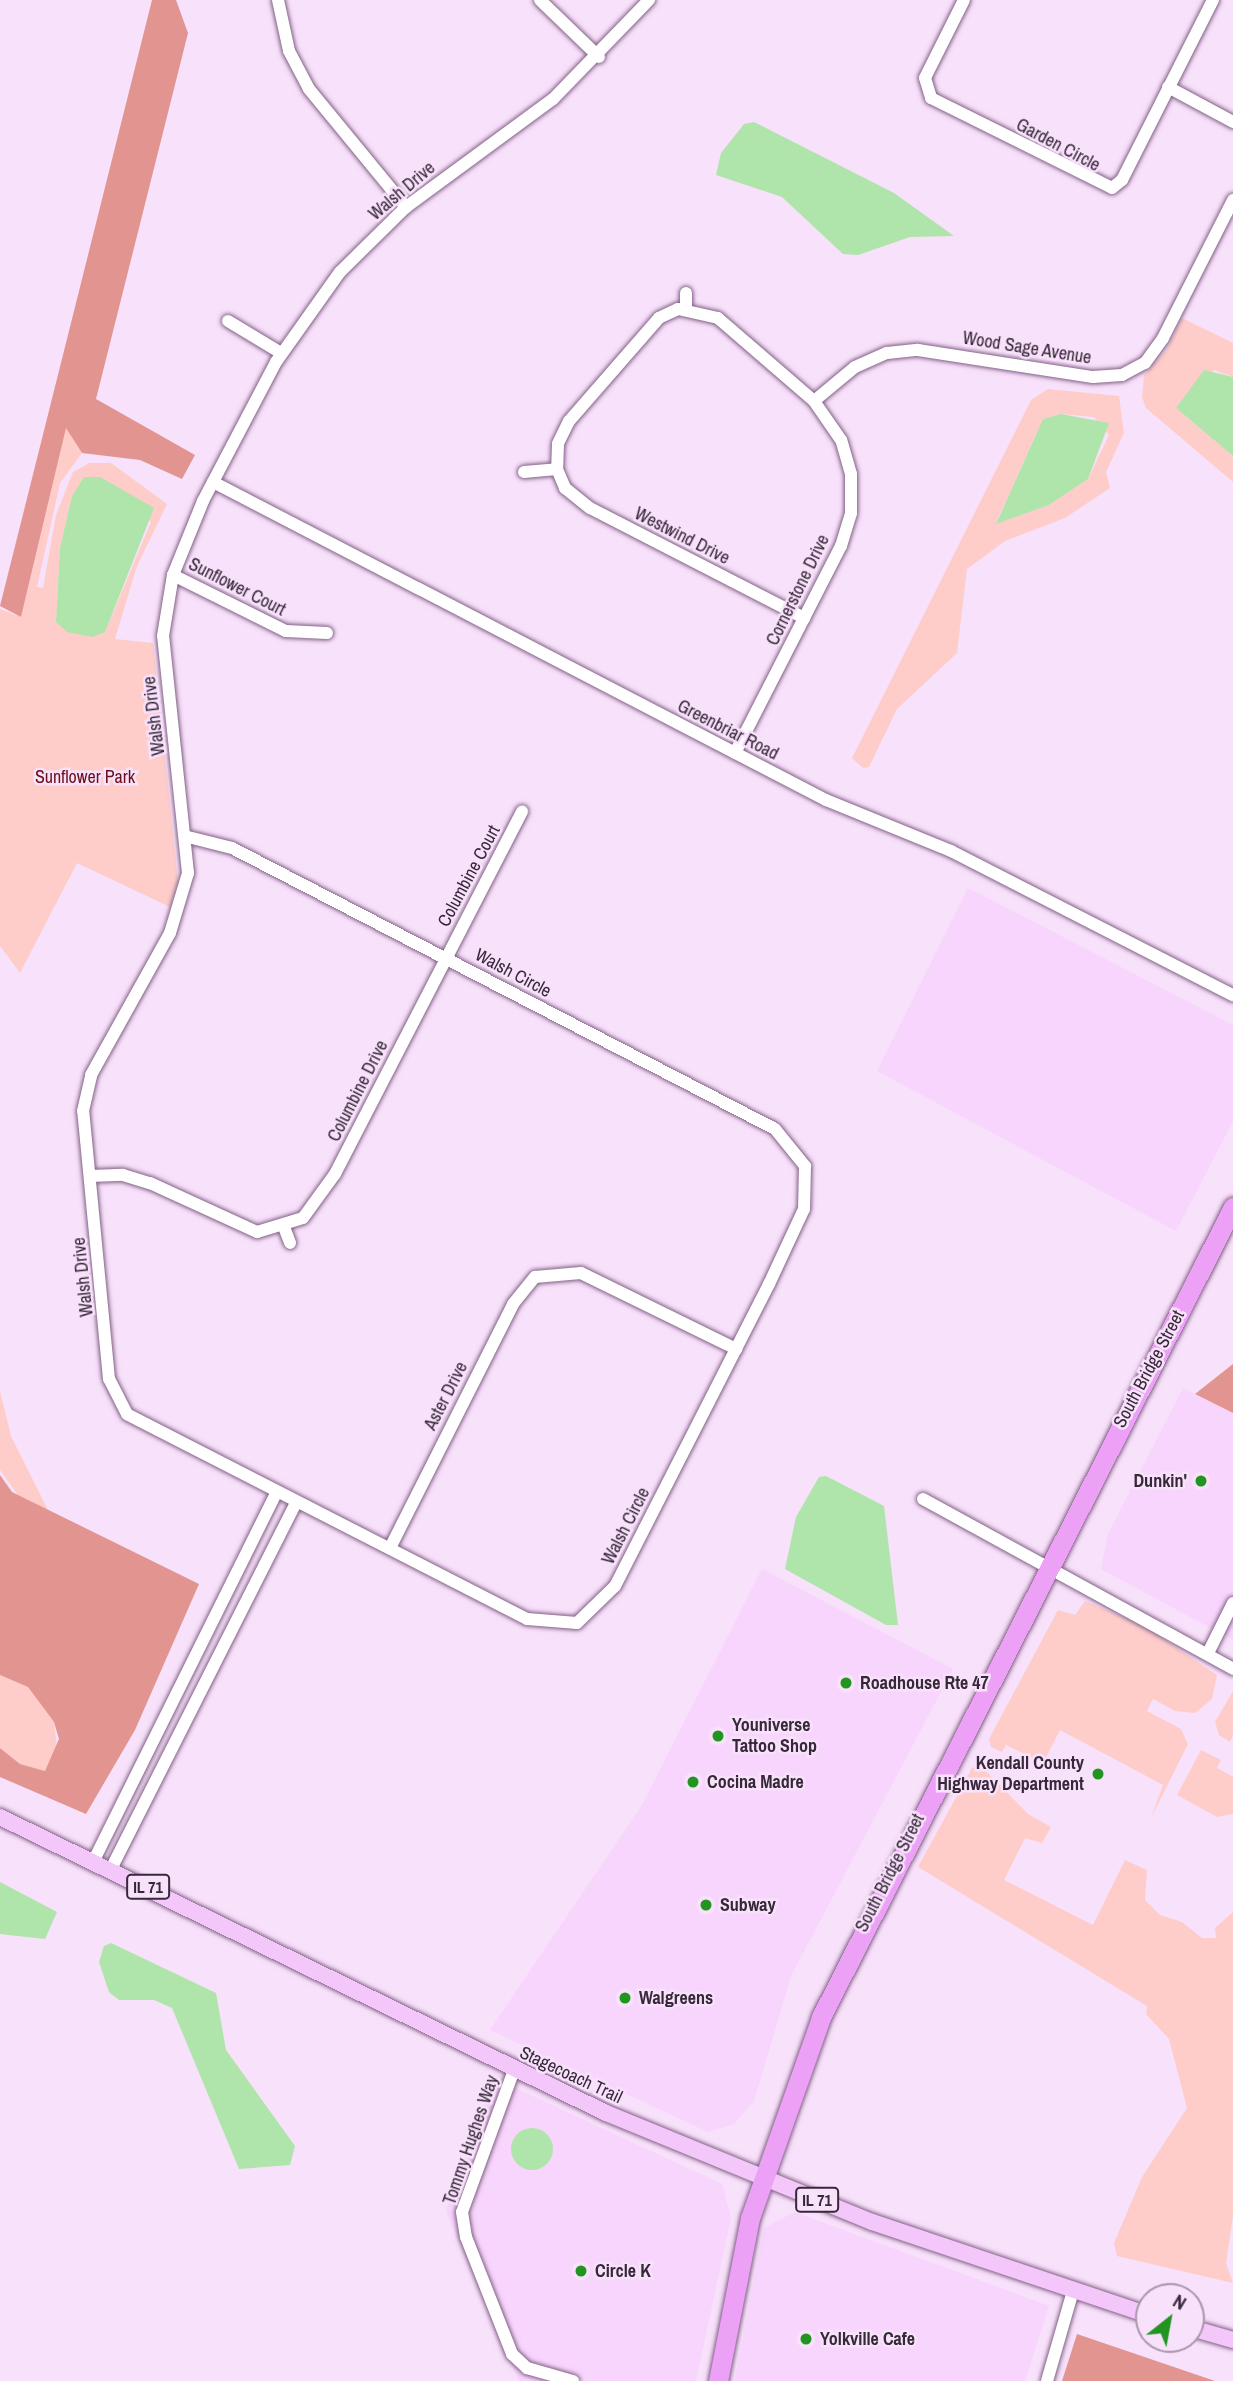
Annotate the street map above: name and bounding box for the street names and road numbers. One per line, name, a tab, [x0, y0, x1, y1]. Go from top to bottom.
street label: Garden Circle	[1012, 114, 1104, 176]
street label: Walsh Drive	[364, 157, 440, 225]
street label: Wood Sage Avenue	[961, 327, 1093, 369]
street label: Westwind Drive	[631, 503, 733, 569]
street label: Cornerstone Drive	[762, 531, 834, 649]
street label: Sunflower Court	[185, 553, 289, 621]
street label: Walsh Drive	[138, 675, 170, 757]
street label: Greenbriar Road	[674, 695, 782, 765]
street label: Columbine Court	[433, 822, 505, 930]
street label: Walsh Circle	[471, 944, 555, 1002]
street label: Columbine Drive	[323, 1037, 393, 1145]
street label: Walsh Drive	[68, 1236, 98, 1318]
street label: South Bridge Street	[1109, 1307, 1189, 1431]
street label: Aster Drive	[420, 1358, 472, 1434]
street label: Walsh Circle	[598, 1484, 654, 1568]
street label: South Bridge Street	[851, 1810, 929, 1936]
road number: IL 71	[125, 1874, 171, 1899]
street label: Stagecoach Trail	[516, 2042, 626, 2108]
street label: Tommy Hughes Way	[439, 2072, 503, 2208]
road number: IL 71	[794, 2188, 840, 2212]

